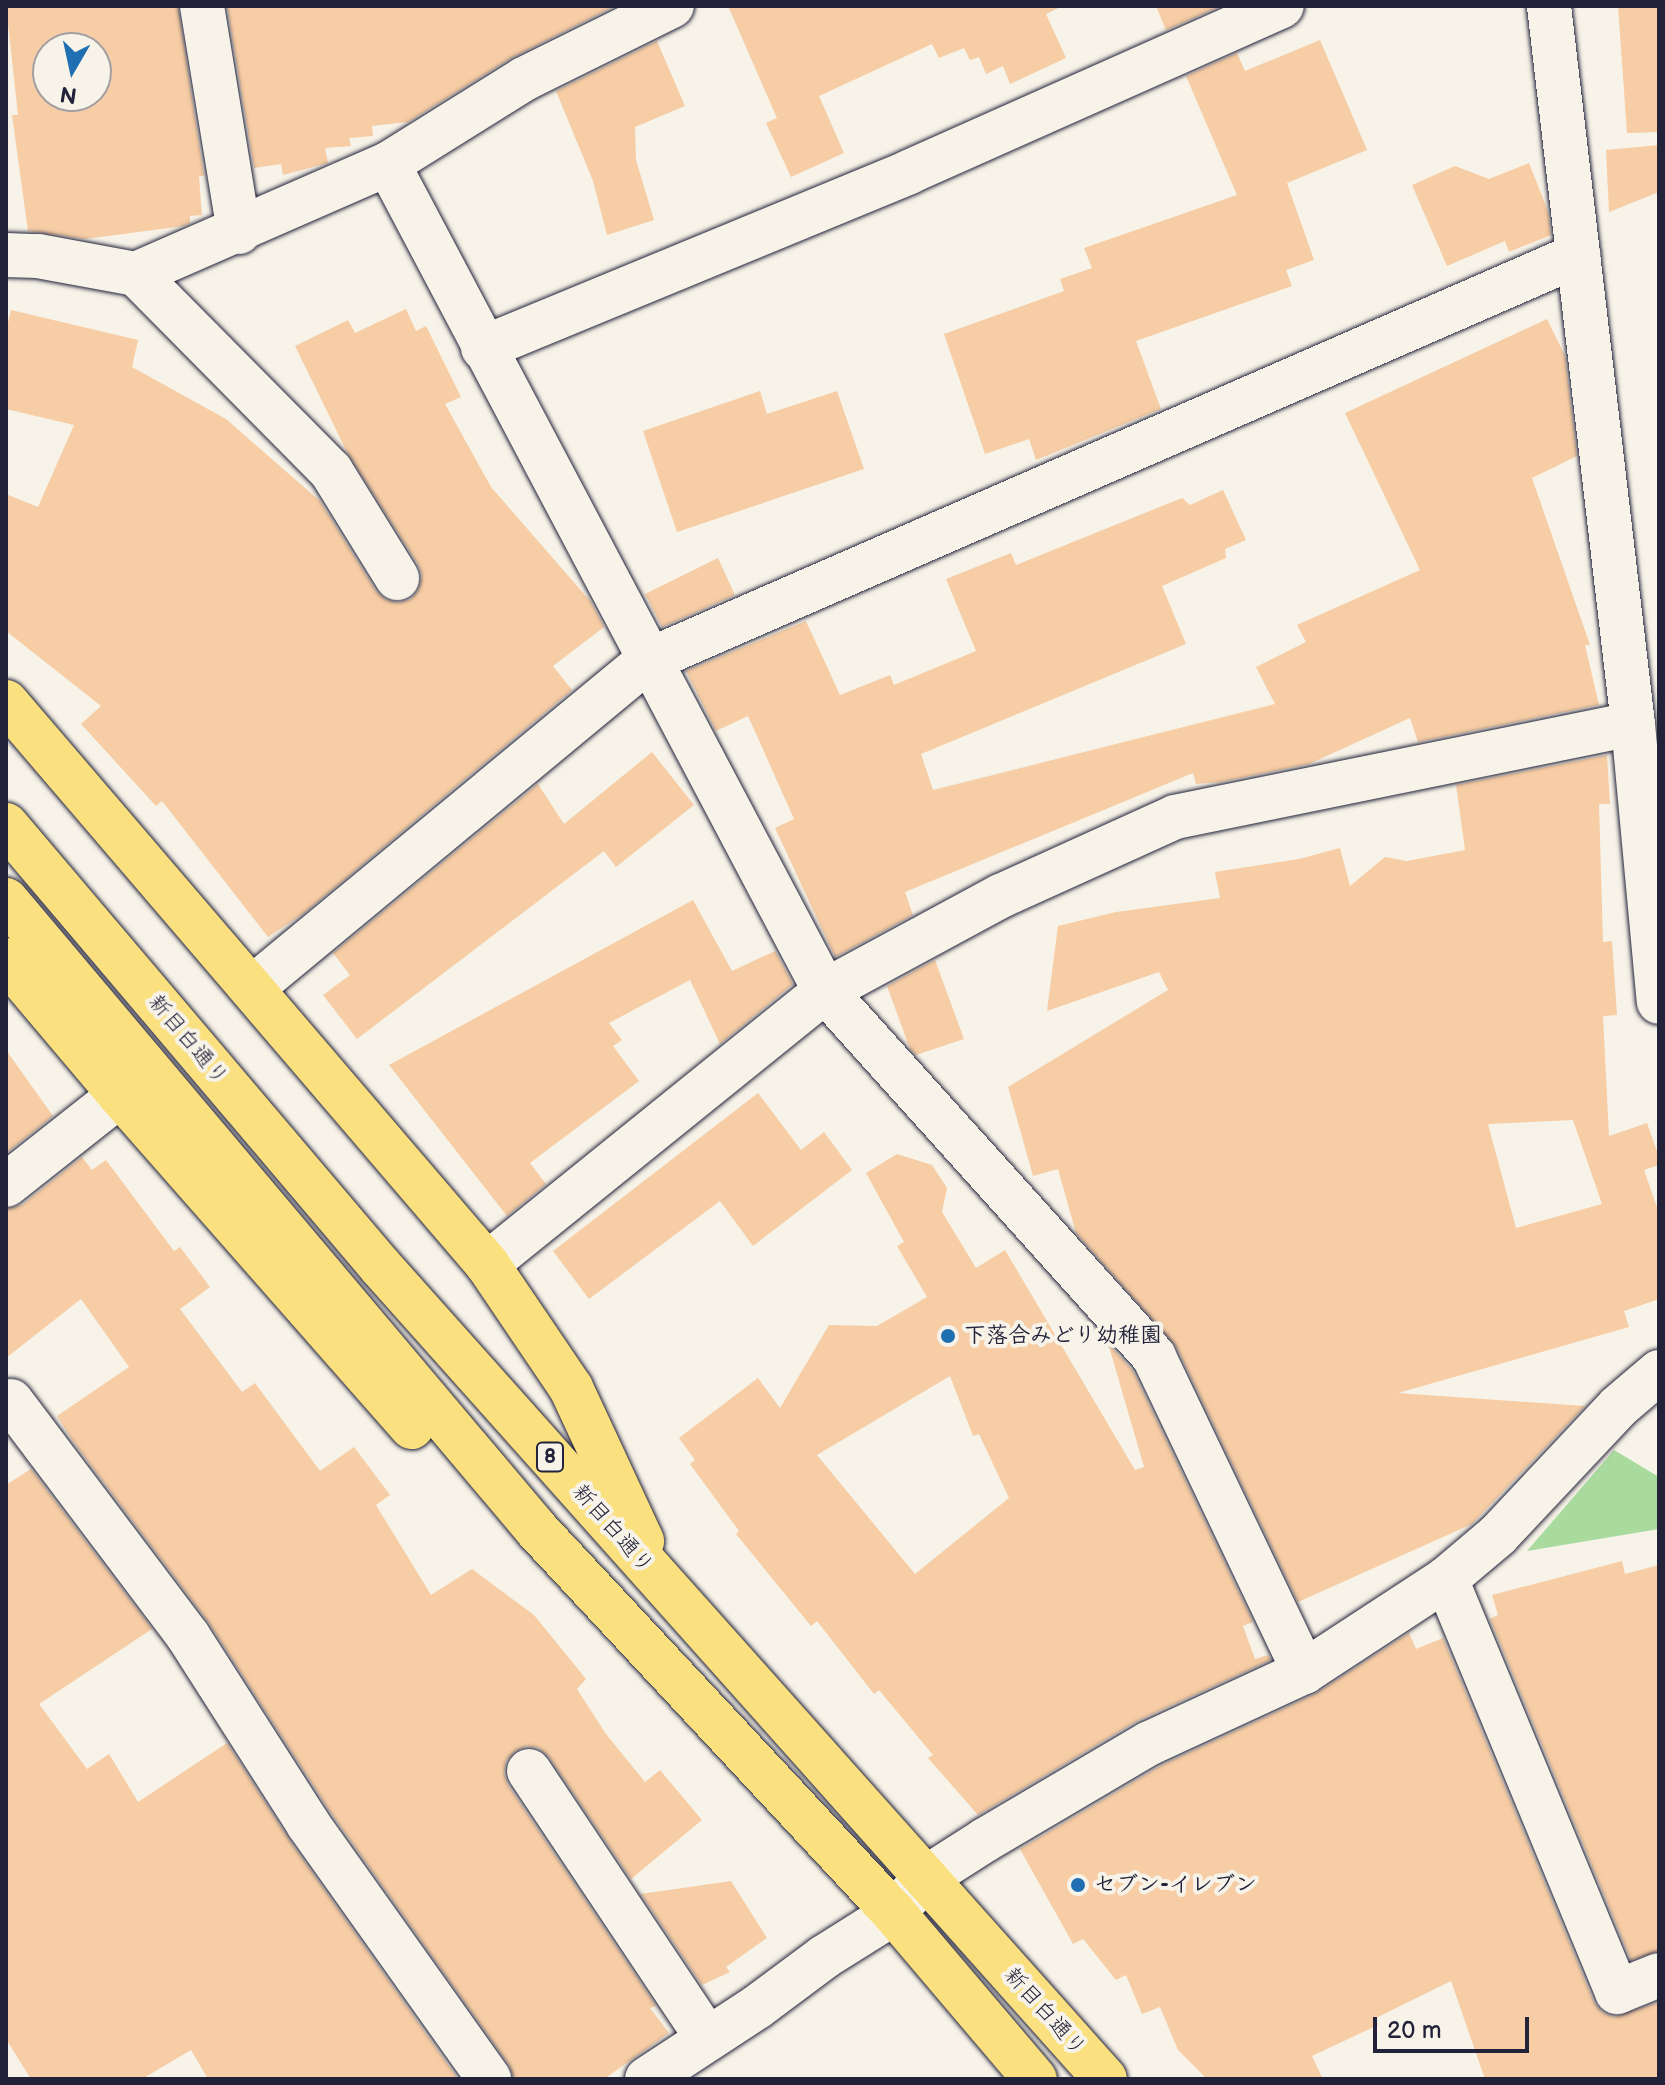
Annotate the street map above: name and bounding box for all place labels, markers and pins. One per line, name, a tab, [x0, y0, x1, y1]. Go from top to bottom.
place label: 下落合みどり幼稚園	[964, 1323, 1162, 1349]
marker: 下落合みどり幼稚園	[939, 1327, 957, 1345]
place label: セブン-イレブン	[1094, 1872, 1257, 1898]
marker: セブン-イレブン	[1069, 1876, 1087, 1894]

